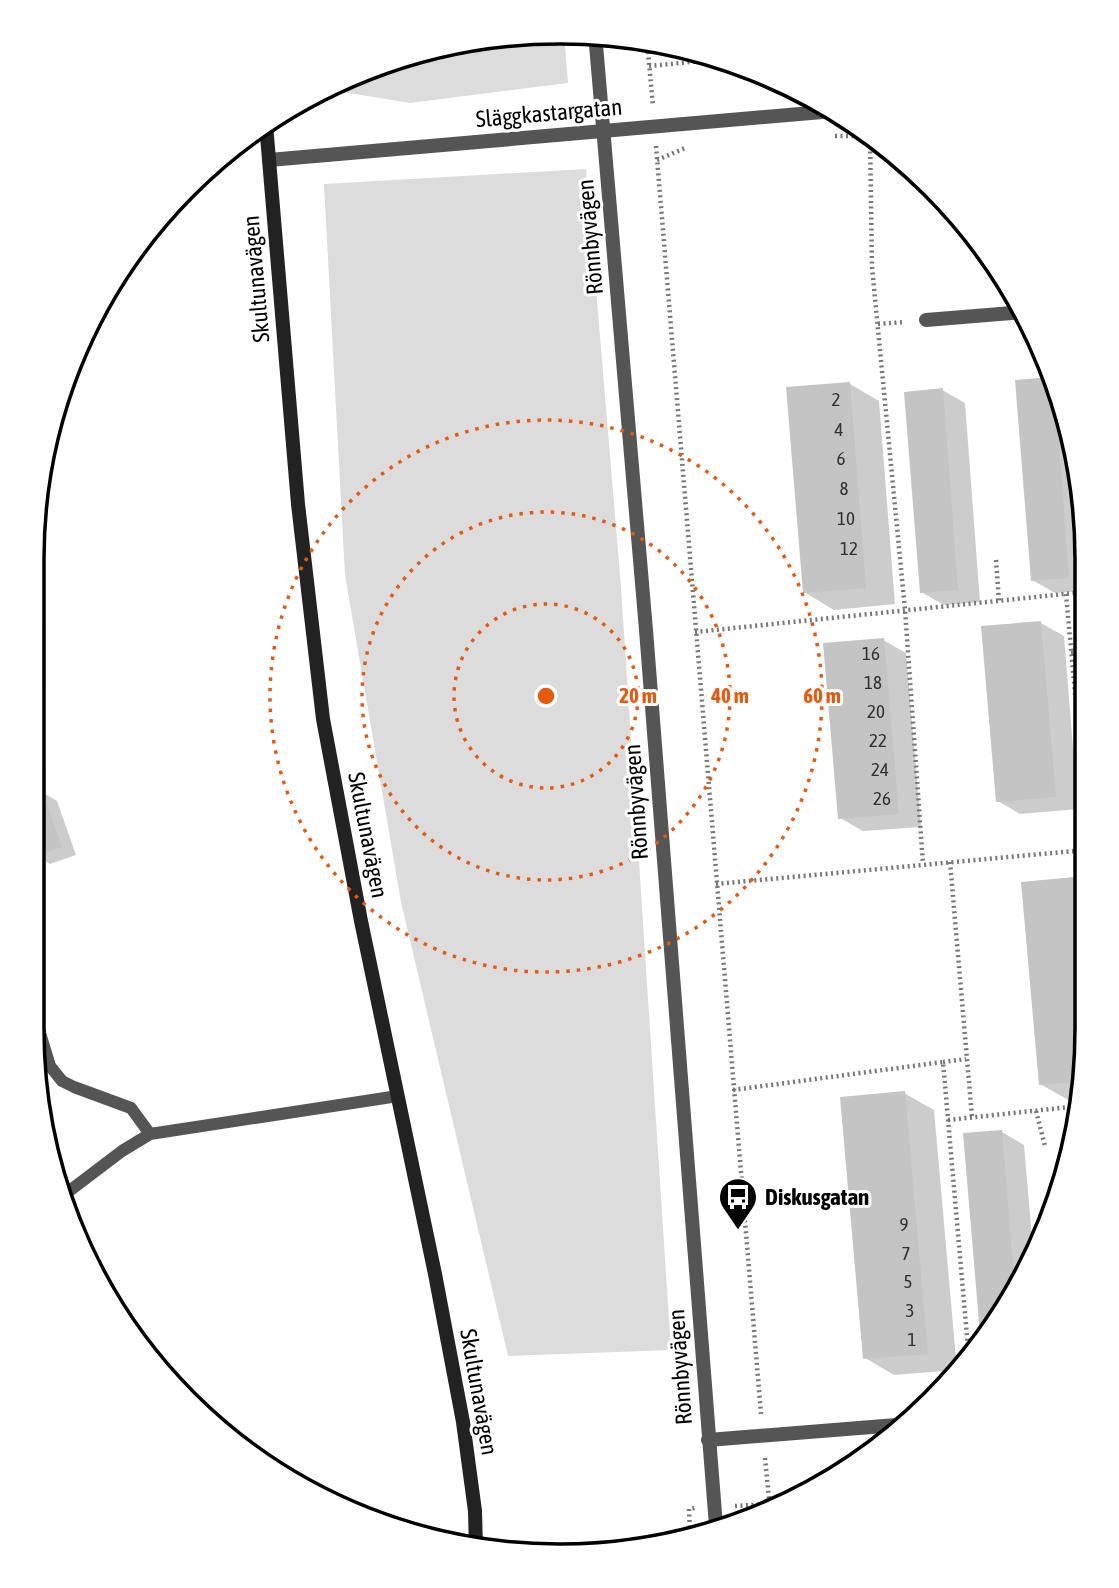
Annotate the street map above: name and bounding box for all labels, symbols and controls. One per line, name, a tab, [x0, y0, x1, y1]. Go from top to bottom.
street label: Släggkastargatan	[475, 94, 623, 132]
street label: Rönnbyvägen	[572, 178, 608, 296]
street label: Skultunavägen	[237, 214, 275, 344]
house number: 2	[832, 388, 840, 410]
house number: 4	[835, 418, 844, 440]
house number: 6	[837, 447, 846, 469]
house number: 8	[840, 477, 849, 499]
house number: 10	[837, 507, 855, 529]
house number: 12	[840, 537, 858, 559]
house number: 16	[862, 642, 880, 664]
house number: 18	[864, 671, 882, 693]
text: 20 m	[619, 683, 657, 707]
text: 40 m	[710, 683, 749, 707]
text: 60 m	[803, 683, 841, 707]
centre of rings	[534, 684, 558, 708]
house number: 20	[867, 700, 885, 722]
house number: 22	[869, 729, 887, 751]
street label: Rönnbyvägen	[619, 743, 653, 861]
house number: 24	[871, 758, 889, 780]
street label: Skultunavägen	[343, 770, 393, 900]
house number: 26	[873, 787, 891, 809]
bus stop icon: Diskusgatan	[717, 1176, 759, 1231]
place label: Diskusgatan	[765, 1184, 869, 1210]
house number: 9	[900, 1213, 909, 1235]
house number: 7	[902, 1242, 910, 1264]
house number: 5	[904, 1270, 912, 1292]
house number: 3	[906, 1299, 914, 1321]
street label: Rönnbyvägen	[663, 1308, 697, 1426]
street label: Skultunavägen	[455, 1327, 503, 1457]
house number: 1	[908, 1328, 916, 1350]

